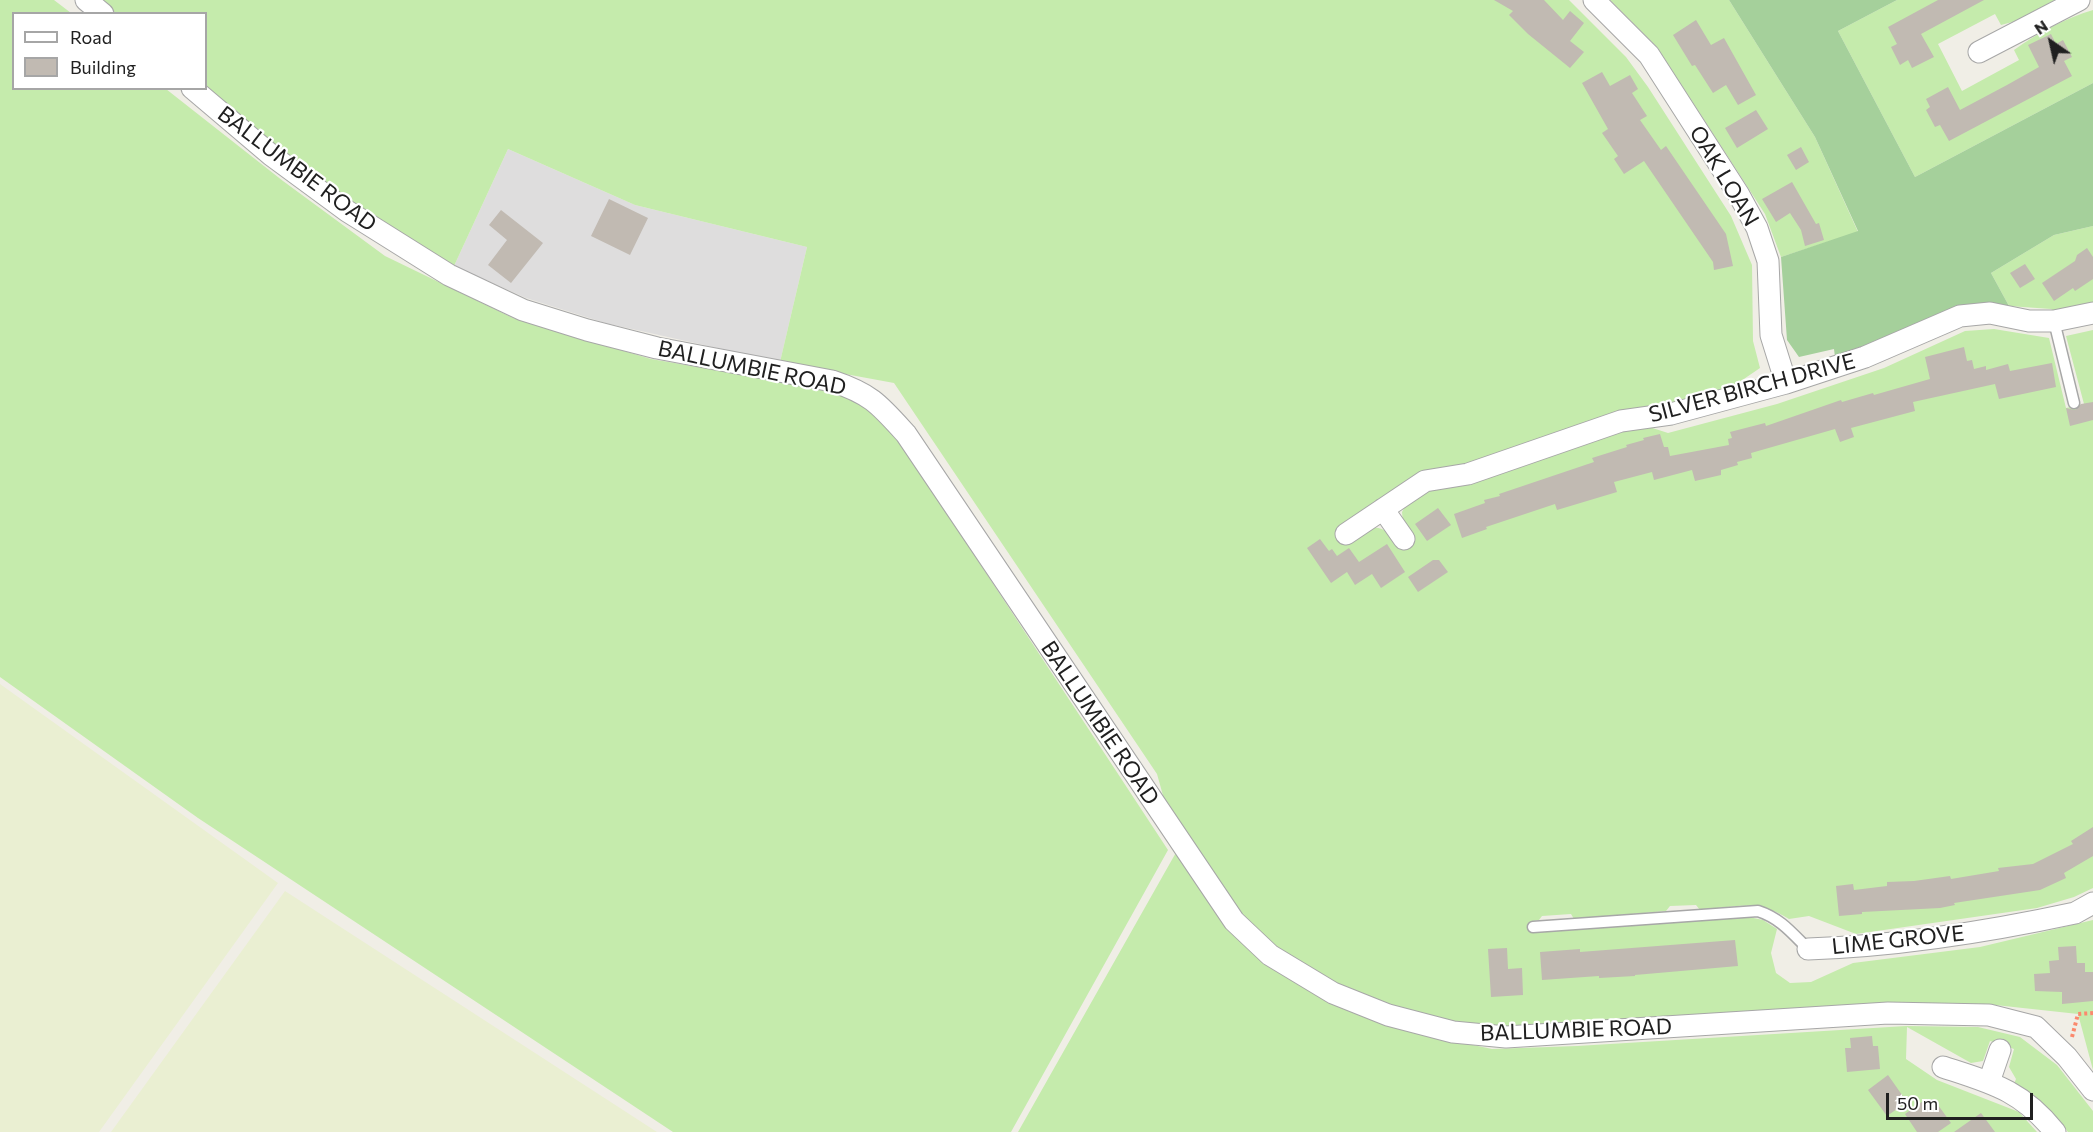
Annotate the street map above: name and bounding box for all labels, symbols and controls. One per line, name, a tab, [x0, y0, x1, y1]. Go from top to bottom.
legend	[12, 12, 207, 90]
north arrow	[2021, 12, 2081, 72]
text: N	[2030, 15, 2051, 38]
text: Road	[70, 26, 112, 48]
text: Building	[70, 56, 136, 78]
street label: BALLUMBIE ROAD	[212, 101, 382, 237]
street label: OAK LOAN	[1684, 121, 1764, 231]
street label: BALLUMBIE ROAD	[655, 335, 849, 401]
street label: SILVER BIRCH DRIVE	[1646, 348, 1858, 428]
street label: BALLUMBIE ROAD	[1035, 636, 1165, 810]
street label: LIME GROVE	[1830, 920, 1966, 960]
street label: BALLUMBIE ROAD	[1480, 1013, 1672, 1047]
scale bar	[1889, 1081, 2036, 1119]
text: 50 m	[1897, 1092, 1938, 1114]

